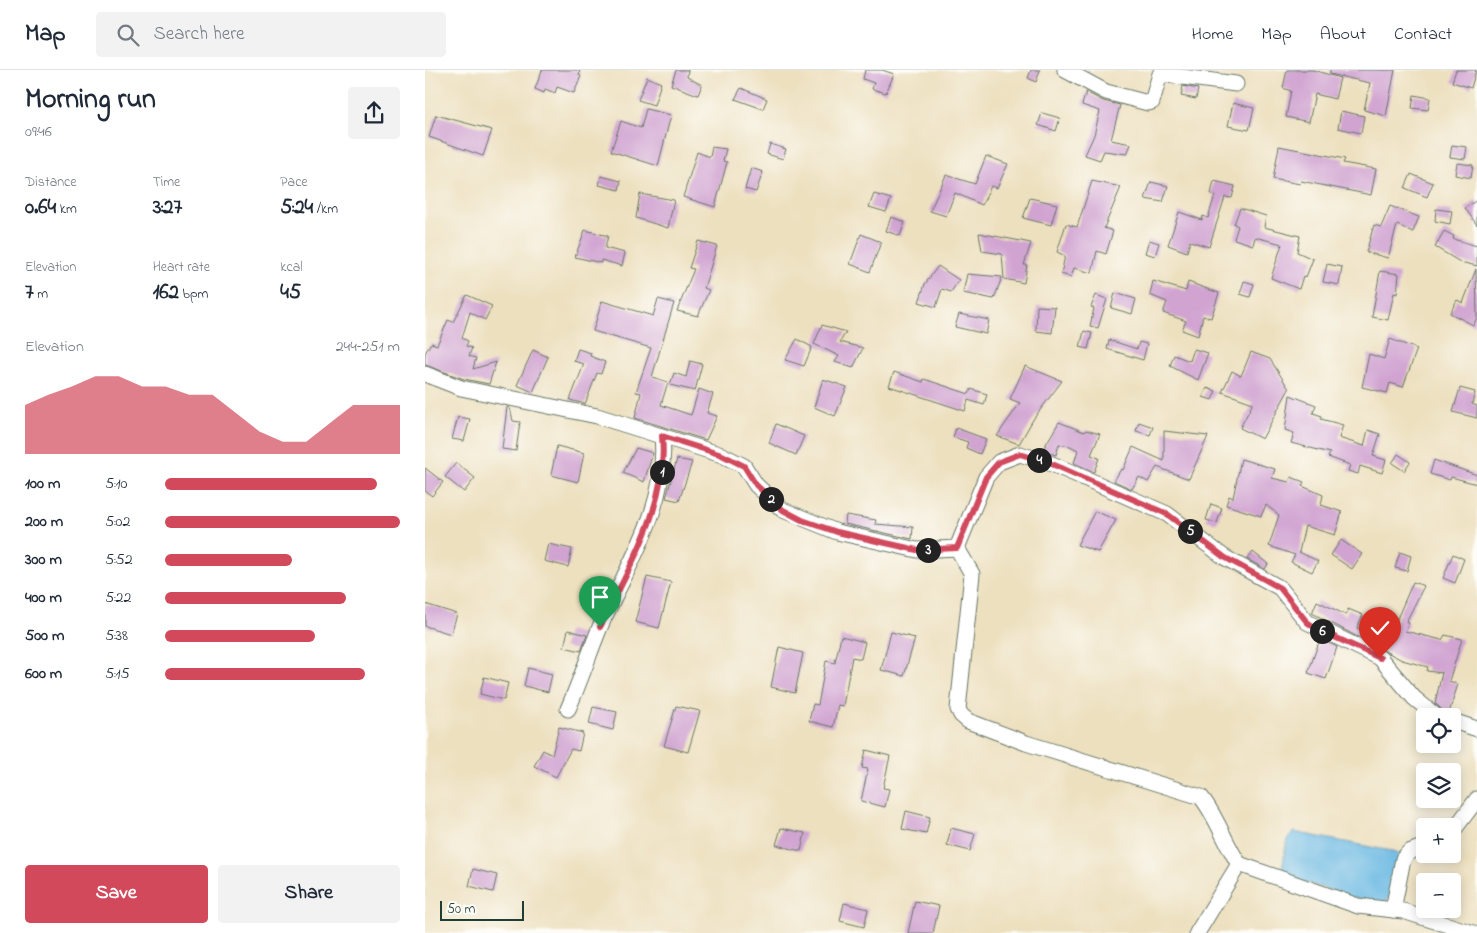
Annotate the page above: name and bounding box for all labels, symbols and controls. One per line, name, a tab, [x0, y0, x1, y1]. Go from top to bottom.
search box	[96, 12, 446, 57]
text: Map	[25, 17, 66, 52]
icon: search	[114, 21, 142, 49]
text: Search here	[154, 21, 245, 48]
text: Home	[1192, 22, 1233, 48]
text: Map	[1261, 22, 1292, 48]
text: About	[1320, 22, 1366, 48]
text: Contact	[1394, 22, 1452, 48]
text: Morning run	[25, 80, 156, 121]
button: share	[348, 87, 400, 139]
text: 09:46	[25, 120, 52, 144]
text: Distance	[25, 172, 77, 193]
text: Time	[153, 172, 180, 193]
text: Pace	[280, 172, 308, 193]
text: 0.64	[25, 193, 56, 223]
text: 3:27	[153, 193, 182, 223]
text: 5:24	[280, 193, 313, 223]
text: km	[56, 199, 77, 220]
text: /km	[313, 199, 338, 220]
text: Elevation	[25, 257, 76, 278]
text: Heart rate	[153, 257, 210, 278]
text: kcal	[280, 257, 303, 278]
text: 7	[25, 278, 34, 308]
text: 162	[153, 278, 179, 308]
text: 45	[280, 278, 301, 308]
text: m	[34, 284, 48, 305]
text: bpm	[179, 284, 208, 305]
text: Elevation	[25, 335, 84, 359]
text: 244–251 m	[336, 335, 400, 359]
pin: 4	[1027, 448, 1051, 472]
text: 4	[1037, 450, 1042, 471]
pin: 1	[649, 460, 675, 484]
text: 1	[660, 462, 665, 483]
text: 100 m	[25, 472, 60, 496]
text: 5:10	[105, 472, 128, 496]
pin: 2	[759, 486, 783, 512]
text: 2	[768, 489, 775, 510]
text: 200 m	[25, 510, 63, 534]
text: 5:02	[105, 510, 130, 534]
pin: 5	[1177, 518, 1203, 544]
text: 5	[1186, 521, 1195, 542]
pin: 3	[915, 538, 941, 562]
text: 3	[926, 540, 931, 561]
text: 300 m	[25, 548, 62, 572]
text: 5:52	[105, 548, 133, 572]
pin	[579, 576, 621, 627]
icon: arrive	[586, 583, 614, 611]
text: 400 m	[25, 586, 62, 610]
text: 5:22	[105, 586, 131, 610]
pin	[1359, 607, 1401, 658]
icon: check	[1366, 614, 1394, 642]
pin: 6	[1309, 618, 1335, 644]
text: 6	[1319, 621, 1326, 642]
text: 500 m	[25, 624, 64, 648]
text: 5:38	[105, 624, 128, 648]
text: 600 m	[25, 662, 62, 686]
text: 5:15	[105, 662, 130, 686]
map controls	[1416, 708, 1461, 918]
button: locate	[1416, 708, 1461, 753]
button: layers	[1416, 763, 1461, 808]
button: +	[1416, 818, 1461, 863]
button: Save	[25, 865, 208, 923]
button: Share	[218, 865, 400, 923]
button: −	[1416, 873, 1461, 918]
scale bar	[440, 898, 524, 921]
text: 50 m	[447, 899, 475, 920]

